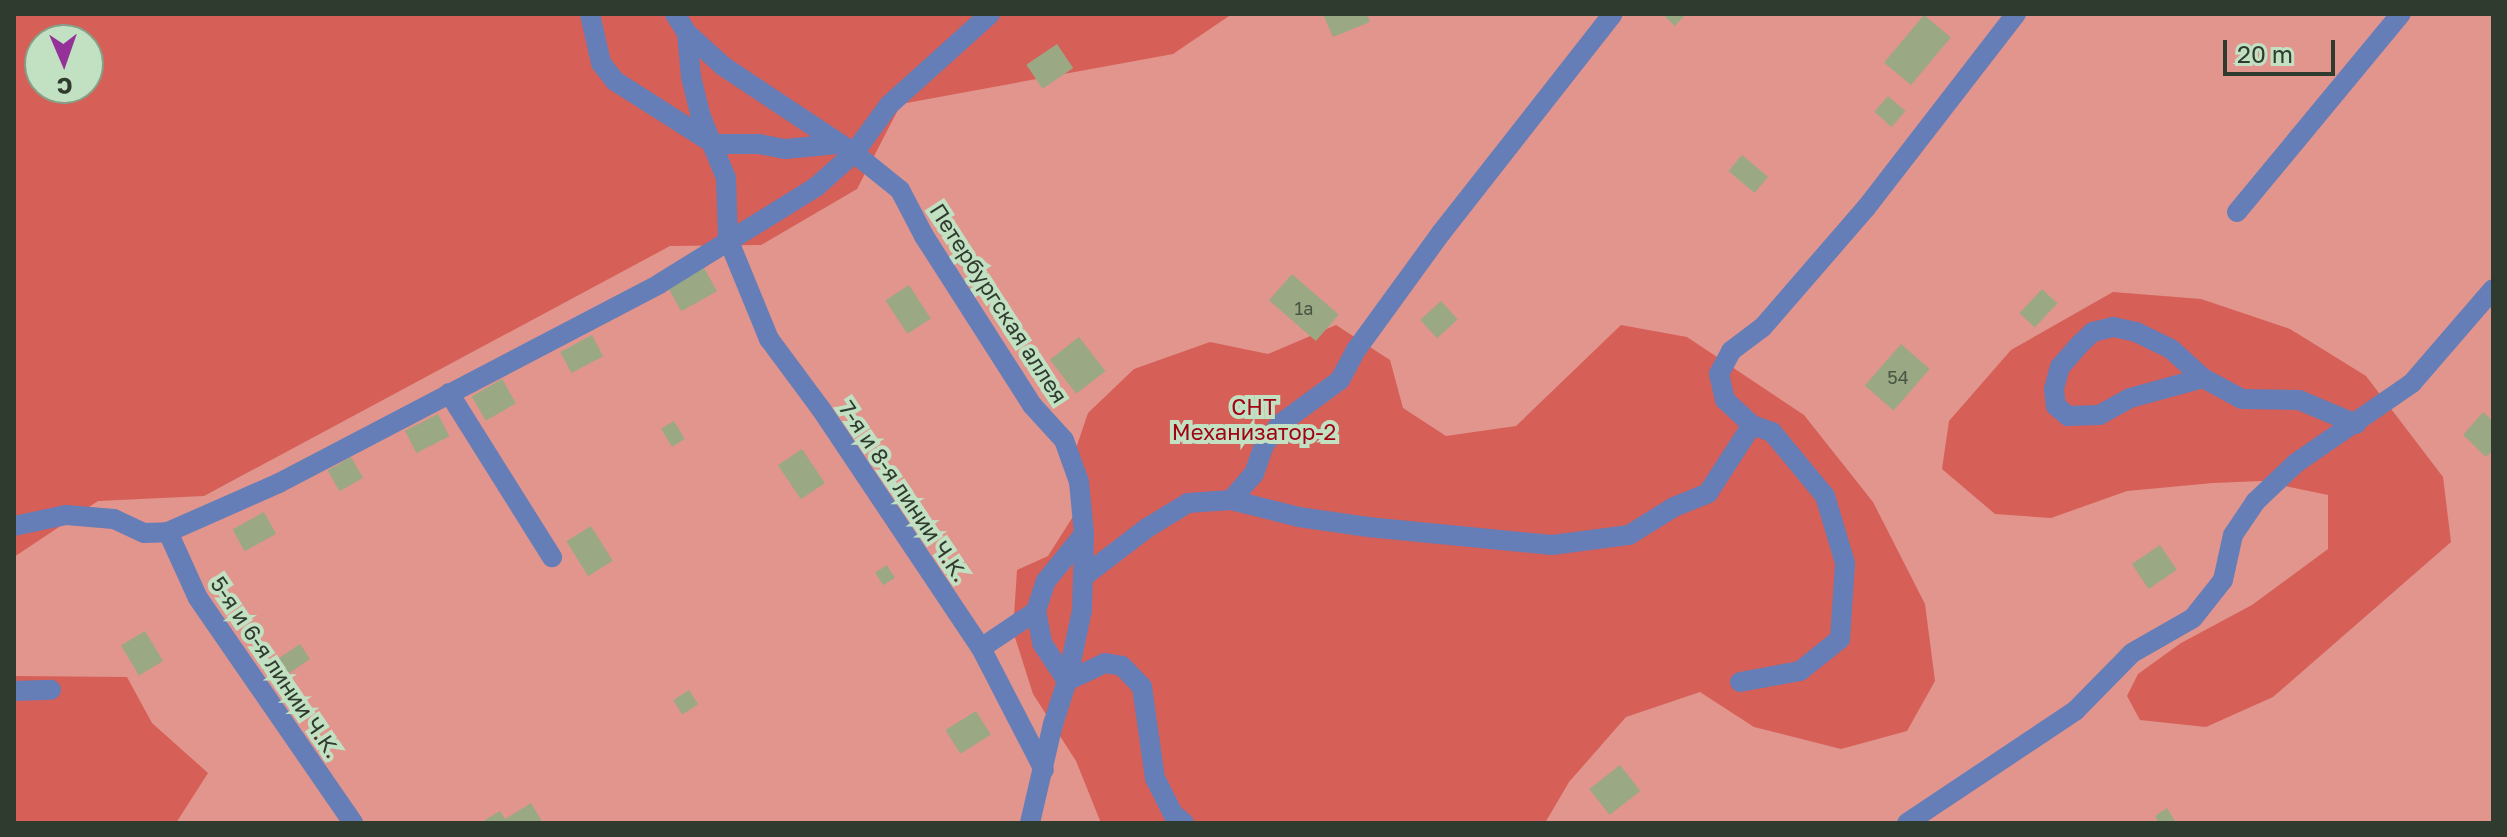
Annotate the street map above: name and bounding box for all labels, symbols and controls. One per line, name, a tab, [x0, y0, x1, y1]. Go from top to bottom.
north arrow	[24, 24, 104, 104]
scale bar	[2227, 24, 2339, 74]
text: 20 m	[2237, 39, 2293, 68]
text: С	[57, 73, 73, 100]
street label: Петербургская аллея	[925, 198, 1073, 408]
house number: 1а	[1295, 297, 1313, 319]
house number: 54	[1887, 366, 1909, 388]
park label: СНТ Механизатор-2	[1172, 393, 1336, 444]
street label: 7-я и 8-я линии Ч.К.	[834, 396, 974, 586]
street label: 5-я и 6-я линии Ч.К.	[205, 571, 347, 763]

